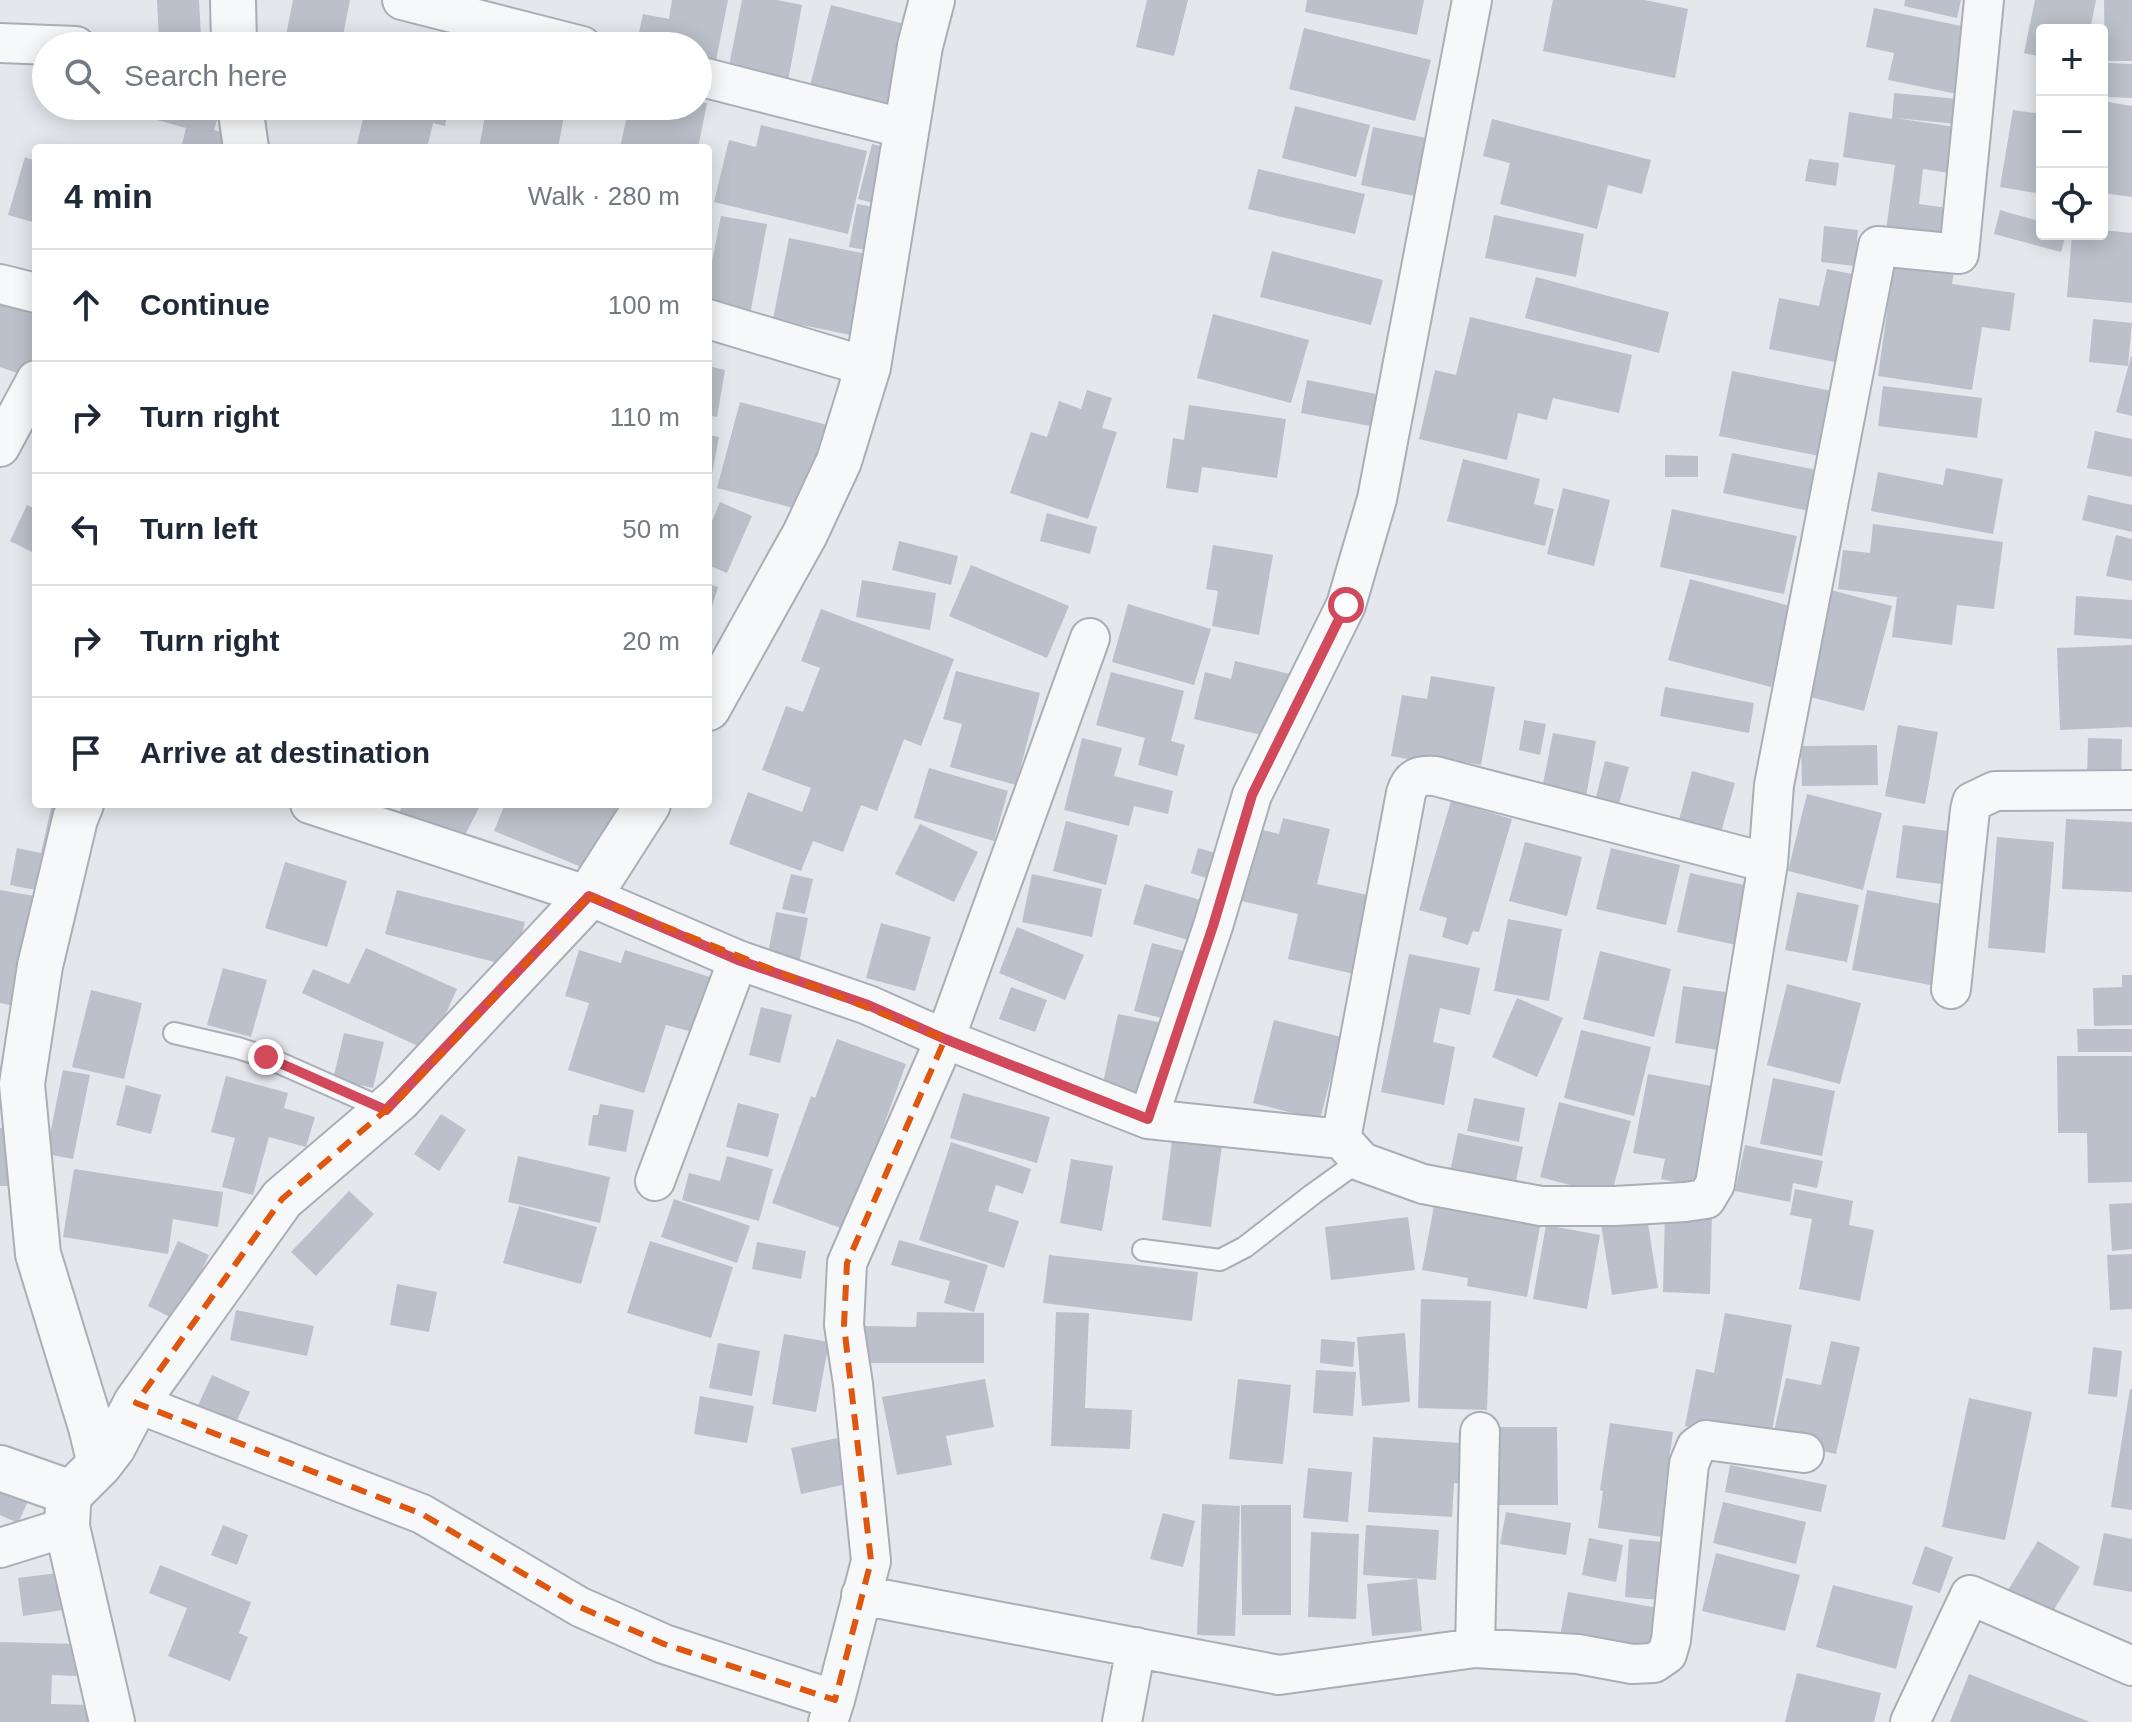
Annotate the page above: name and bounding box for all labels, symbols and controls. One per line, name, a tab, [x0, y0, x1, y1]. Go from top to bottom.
map controls	[2036, 24, 2108, 240]
button: +	[2036, 24, 2108, 96]
search box	[32, 32, 712, 120]
icon: search	[60, 54, 104, 98]
text: Search here	[124, 59, 287, 92]
button: −	[2036, 96, 2108, 168]
button: locate	[2036, 168, 2108, 240]
text: 4 min	[64, 177, 153, 215]
text: Walk · 280 m	[528, 181, 680, 211]
icon: ahead	[64, 283, 108, 327]
text: Continue	[140, 288, 270, 321]
text: 100 m	[608, 290, 680, 320]
icon: right	[64, 395, 108, 439]
text: Turn right	[140, 400, 279, 433]
text: 110 m	[610, 402, 680, 432]
icon: left	[64, 507, 108, 551]
text: Turn left	[140, 512, 258, 545]
text: 50 m	[622, 514, 680, 544]
route start	[1328, 587, 1364, 623]
icon: right	[64, 619, 108, 663]
text: Turn right	[140, 624, 279, 657]
text: 20 m	[622, 626, 680, 656]
icon: arrive	[64, 731, 108, 775]
text: Arrive at destination	[140, 736, 430, 769]
route end	[248, 1039, 284, 1075]

